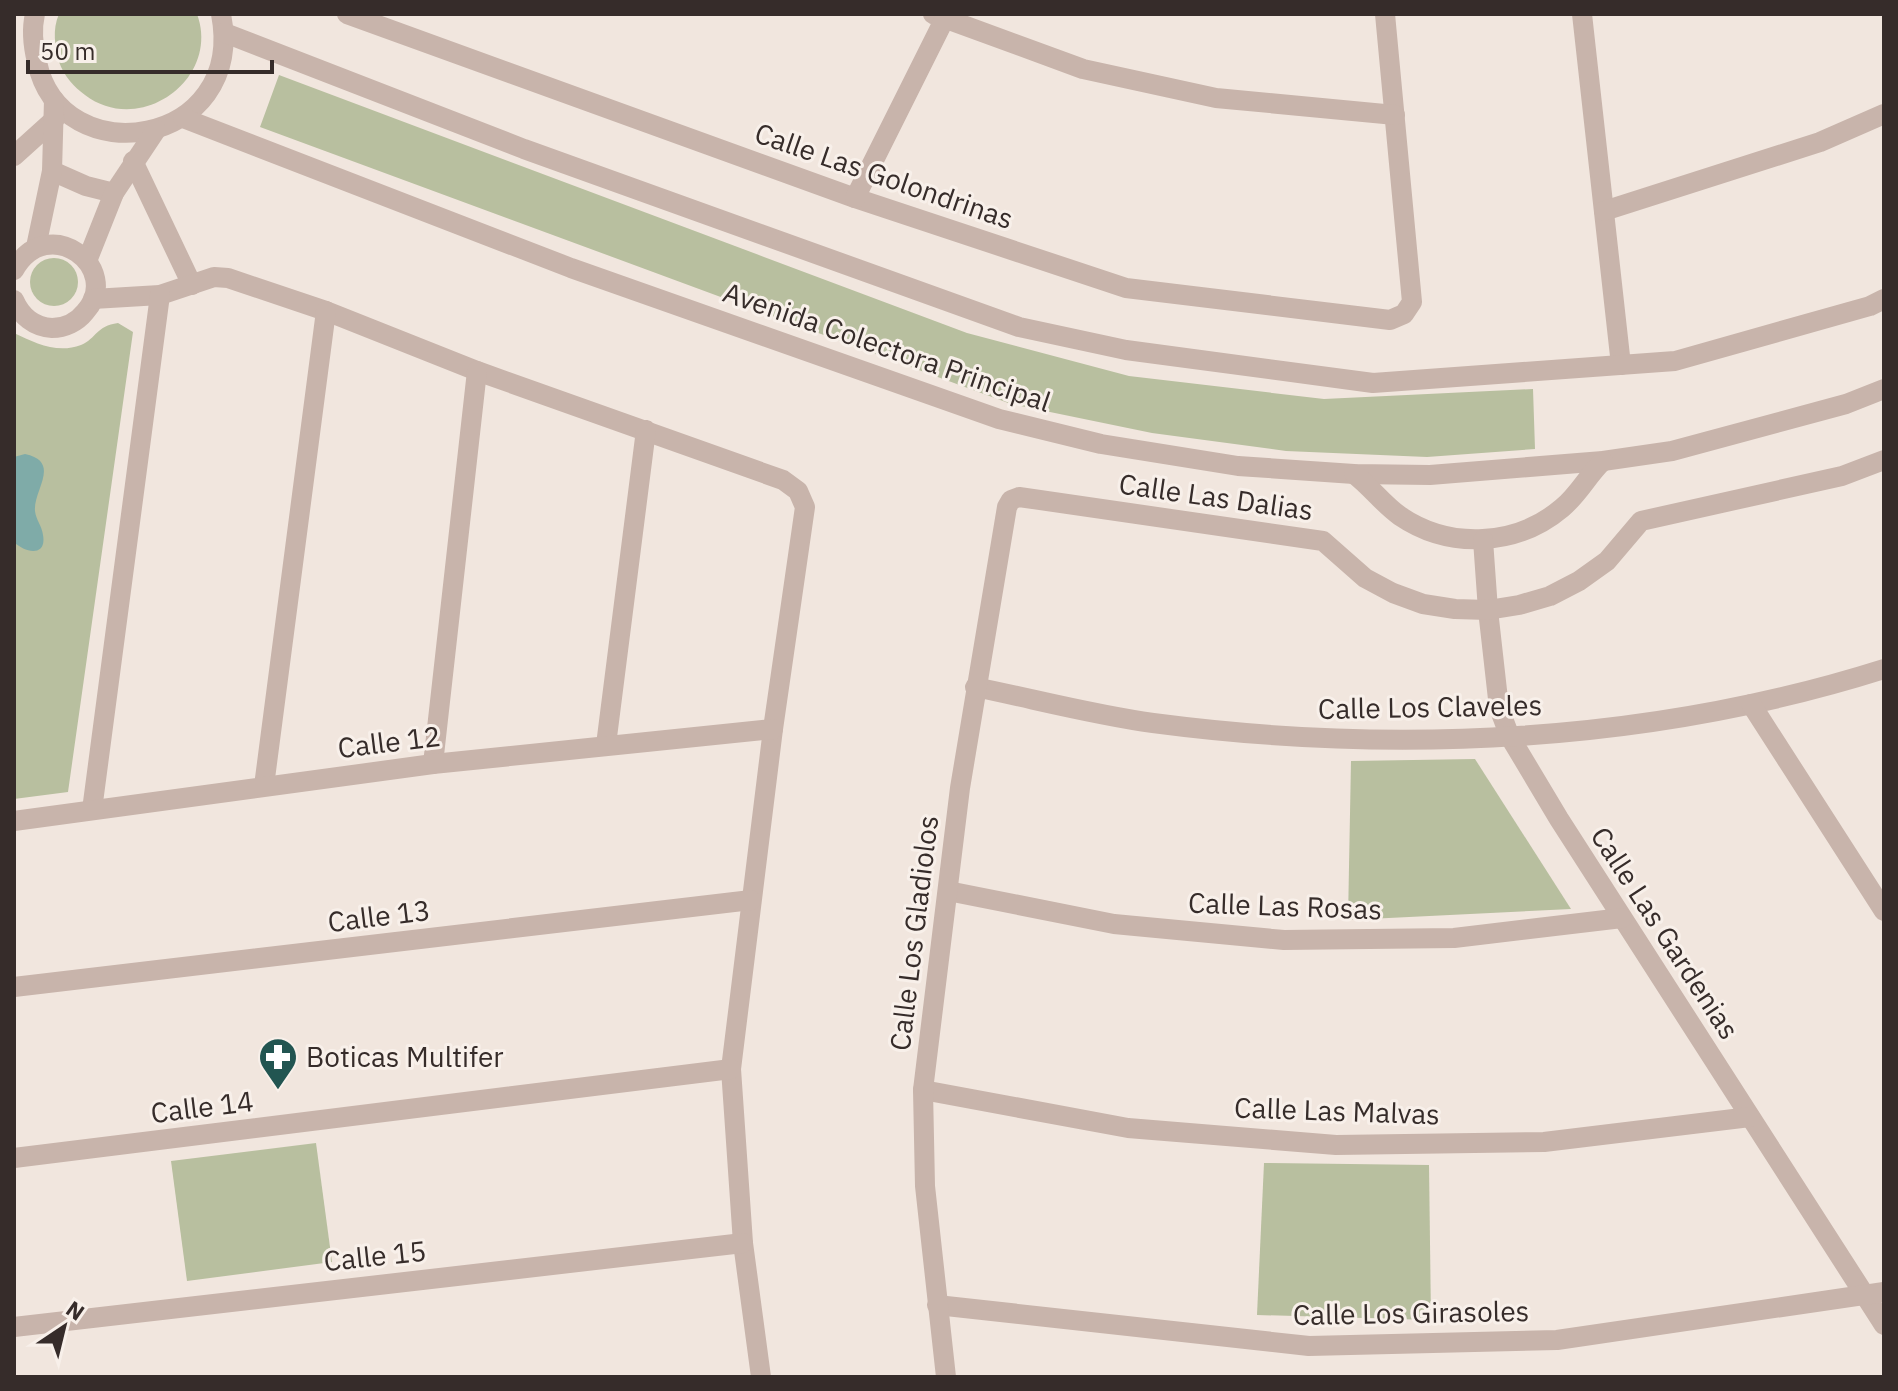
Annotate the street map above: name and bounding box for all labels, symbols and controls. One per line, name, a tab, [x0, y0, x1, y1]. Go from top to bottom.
scale bar	[28, 24, 272, 74]
text: 50 m	[40, 35, 95, 67]
street label: Calle Las Golondrinas	[750, 114, 1018, 237]
street label: Avenida Colectora Principal	[718, 273, 1056, 420]
street label: Calle Las Dalias	[1117, 465, 1315, 528]
street label: Calle Los Claveles	[1317, 686, 1542, 727]
street label: Calle 12	[336, 717, 442, 766]
street label: Calle Los Gladiolos	[881, 813, 946, 1053]
street label: Calle Las Gardenias	[1583, 819, 1748, 1046]
street label: Calle Las Rosas	[1187, 884, 1383, 927]
street label: Calle 13	[326, 891, 432, 940]
pharmacy icon: Boticas Multifer	[257, 1036, 299, 1091]
place label: Boticas Multifer	[306, 1038, 504, 1075]
street label: Calle 14	[149, 1082, 255, 1131]
street label: Calle Las Malvas	[1234, 1088, 1440, 1133]
street label: Calle 15	[322, 1232, 428, 1279]
north arrow	[24, 1287, 104, 1367]
street label: Calle Los Girasoles	[1292, 1292, 1530, 1333]
text: N	[61, 1294, 91, 1327]

